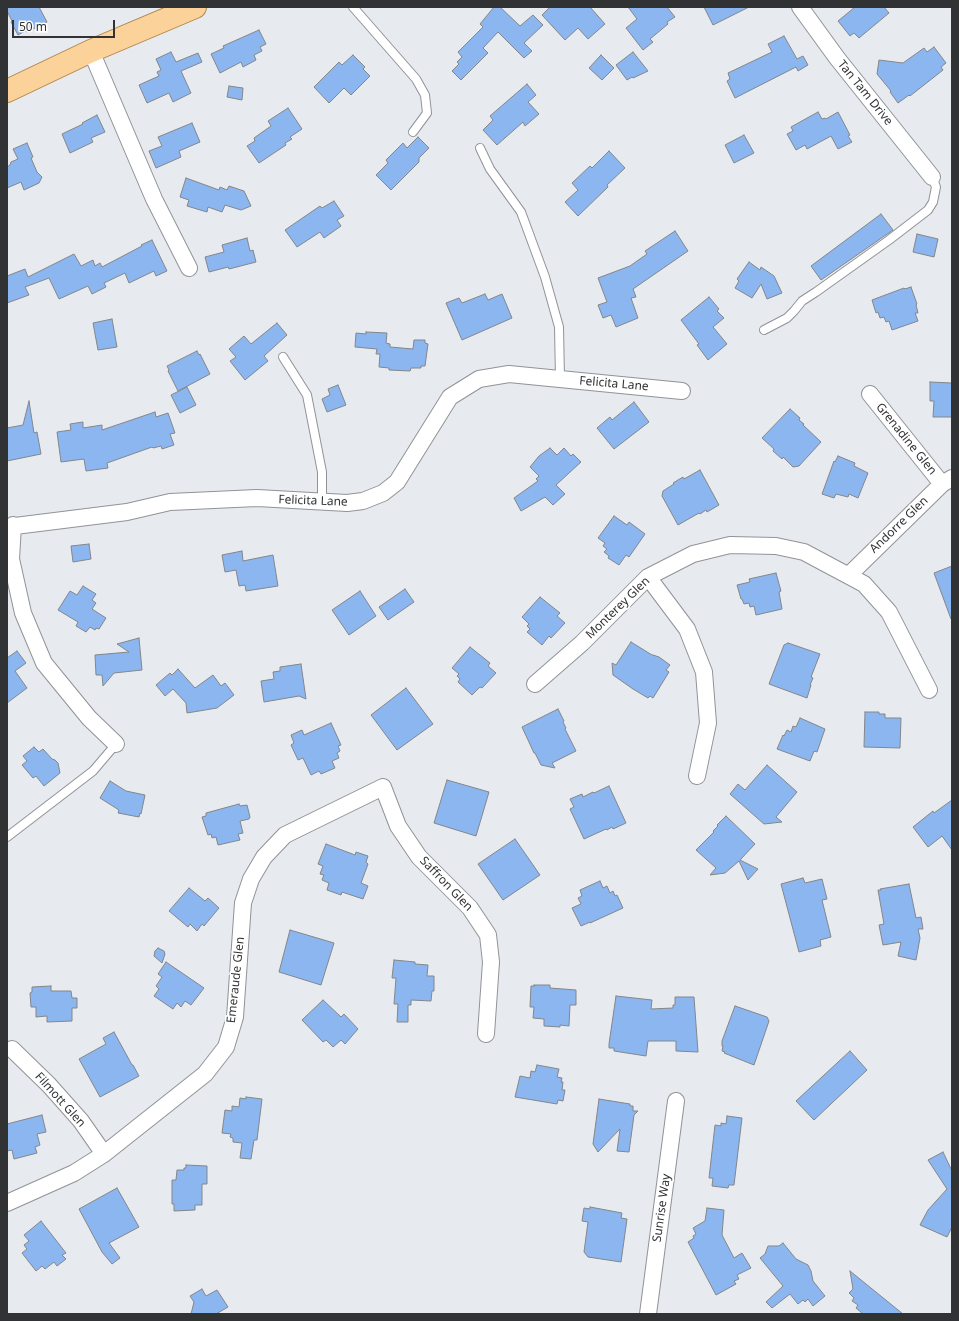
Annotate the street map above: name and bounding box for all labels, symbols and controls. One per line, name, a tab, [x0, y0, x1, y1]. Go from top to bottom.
scale bar	[14, 12, 117, 38]
text: 50 m	[19, 18, 47, 35]
street label: Tan Tam Drive	[834, 58, 896, 128]
street label: Felicita Lane	[579, 374, 649, 394]
street label: Grenadine Glen	[873, 400, 939, 478]
street label: Felicita Lane	[278, 493, 348, 509]
street label: Andorre Glen	[867, 494, 931, 556]
street label: Monterey Glen	[583, 574, 653, 642]
street label: Saffron Glen	[416, 854, 476, 914]
street label: Emeraude Glen	[224, 936, 248, 1024]
street label: Filmott Glen	[32, 1070, 88, 1130]
street label: Sunrise Way	[650, 1173, 674, 1243]

